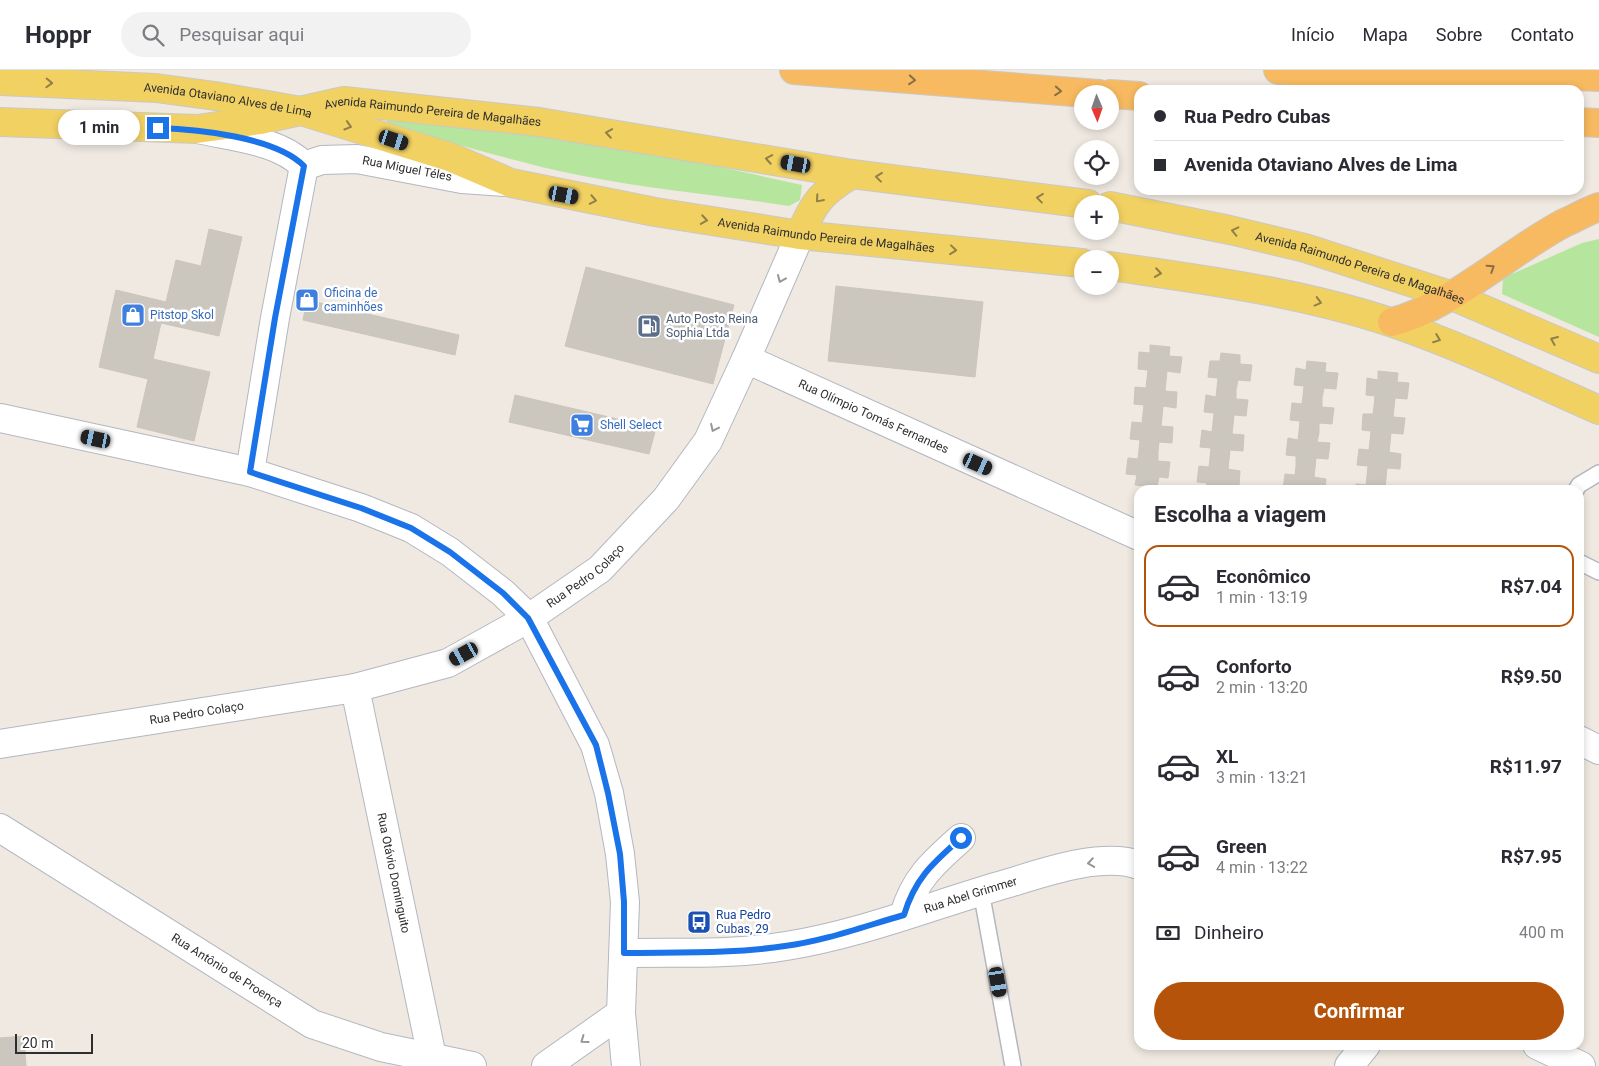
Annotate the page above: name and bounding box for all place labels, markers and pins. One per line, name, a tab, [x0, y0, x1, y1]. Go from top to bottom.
place label: Oficina de caminhões	[324, 286, 383, 314]
shop icon: Oficina de caminhões	[294, 287, 320, 313]
shop icon: Pitstop Skol	[120, 302, 146, 328]
place label: Pitstop Skol	[150, 308, 214, 322]
place label: Auto Posto Reina Sophia Ltda	[666, 312, 758, 340]
fuel station icon: Auto Posto Reina Sophia Ltda	[636, 313, 662, 339]
supermarket icon: Shell Select	[569, 412, 595, 438]
place label: Shell Select	[600, 418, 662, 432]
place label: Rua Pedro Cubas, 29	[716, 908, 771, 936]
bus stop icon: Rua Pedro Cubas, 29	[686, 909, 712, 935]

